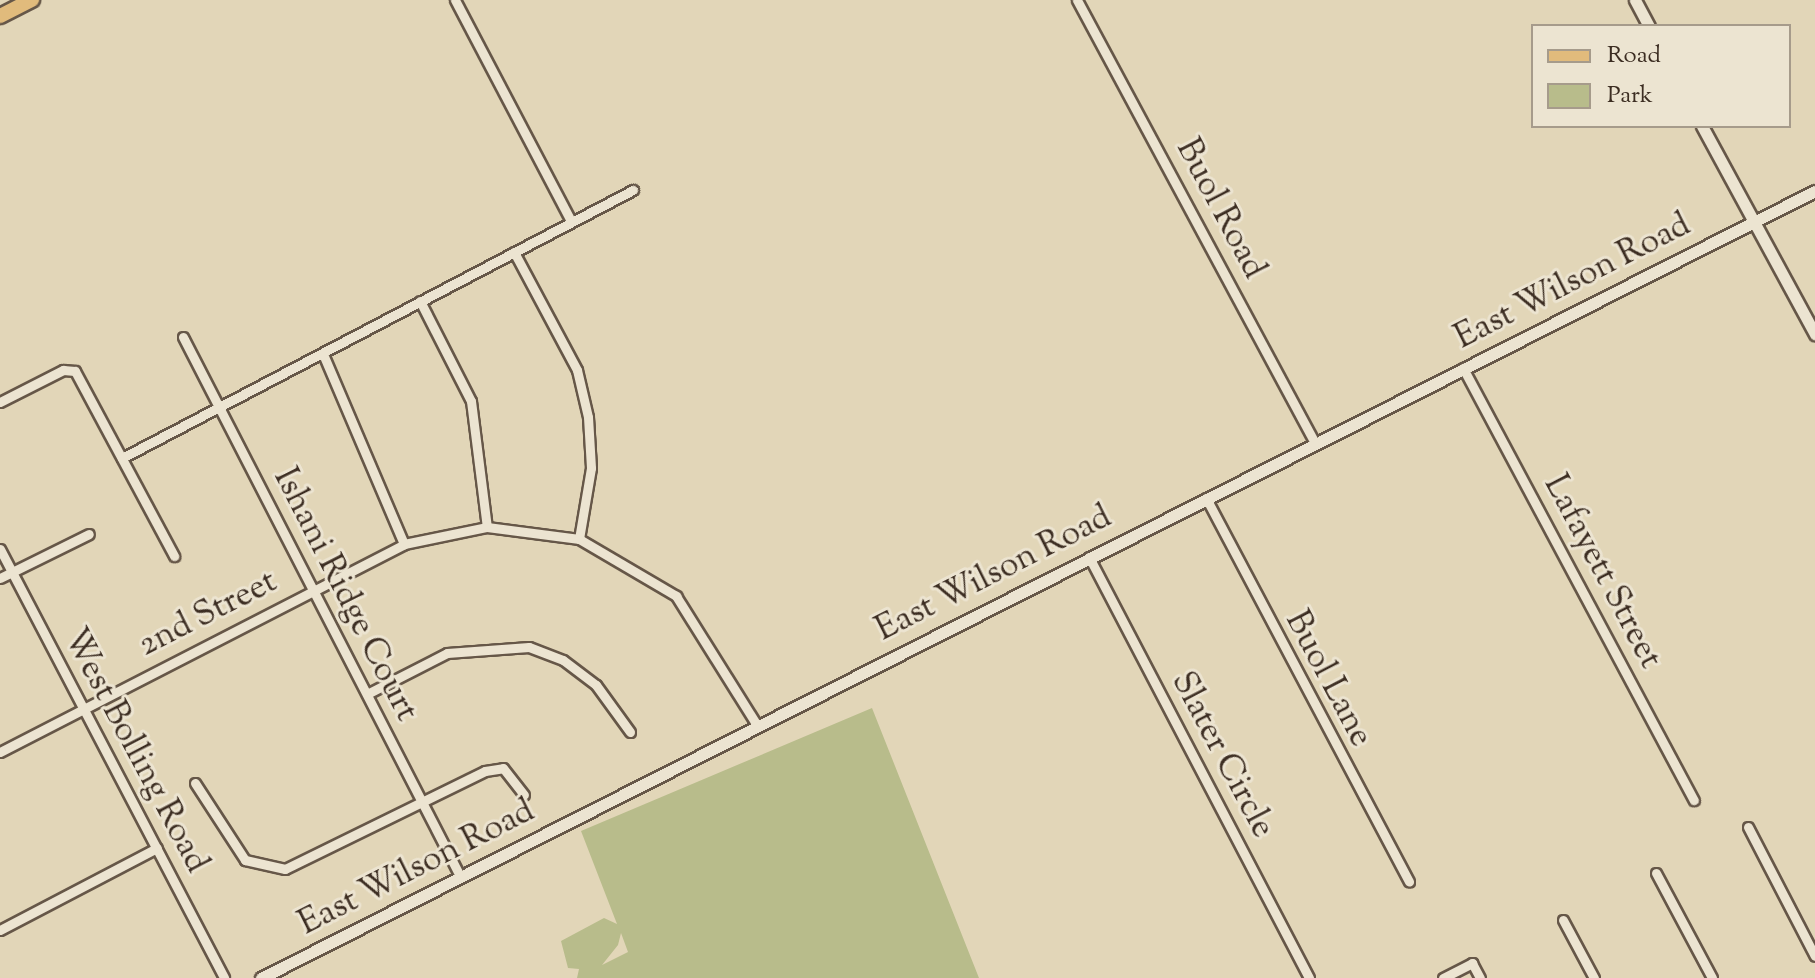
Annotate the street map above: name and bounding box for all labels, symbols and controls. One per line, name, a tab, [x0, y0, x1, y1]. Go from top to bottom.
legend	[1531, 24, 1791, 128]
text: Road	[1607, 39, 1661, 73]
text: Park	[1607, 79, 1653, 113]
street label: Buol Road	[1166, 132, 1274, 286]
street label: East Wilson Road	[1448, 205, 1698, 359]
street label: Ishani Ridge Court	[264, 462, 426, 728]
street label: Lafayett Street	[1534, 468, 1670, 676]
street label: East Wilson Road	[869, 497, 1119, 651]
street label: 2nd Street	[132, 562, 284, 666]
street label: Buol Lane	[1275, 604, 1381, 754]
street label: West Bolling Road	[53, 622, 217, 880]
street label: Slater Circle	[1161, 665, 1283, 845]
street label: East Wilson Road	[292, 791, 542, 945]

